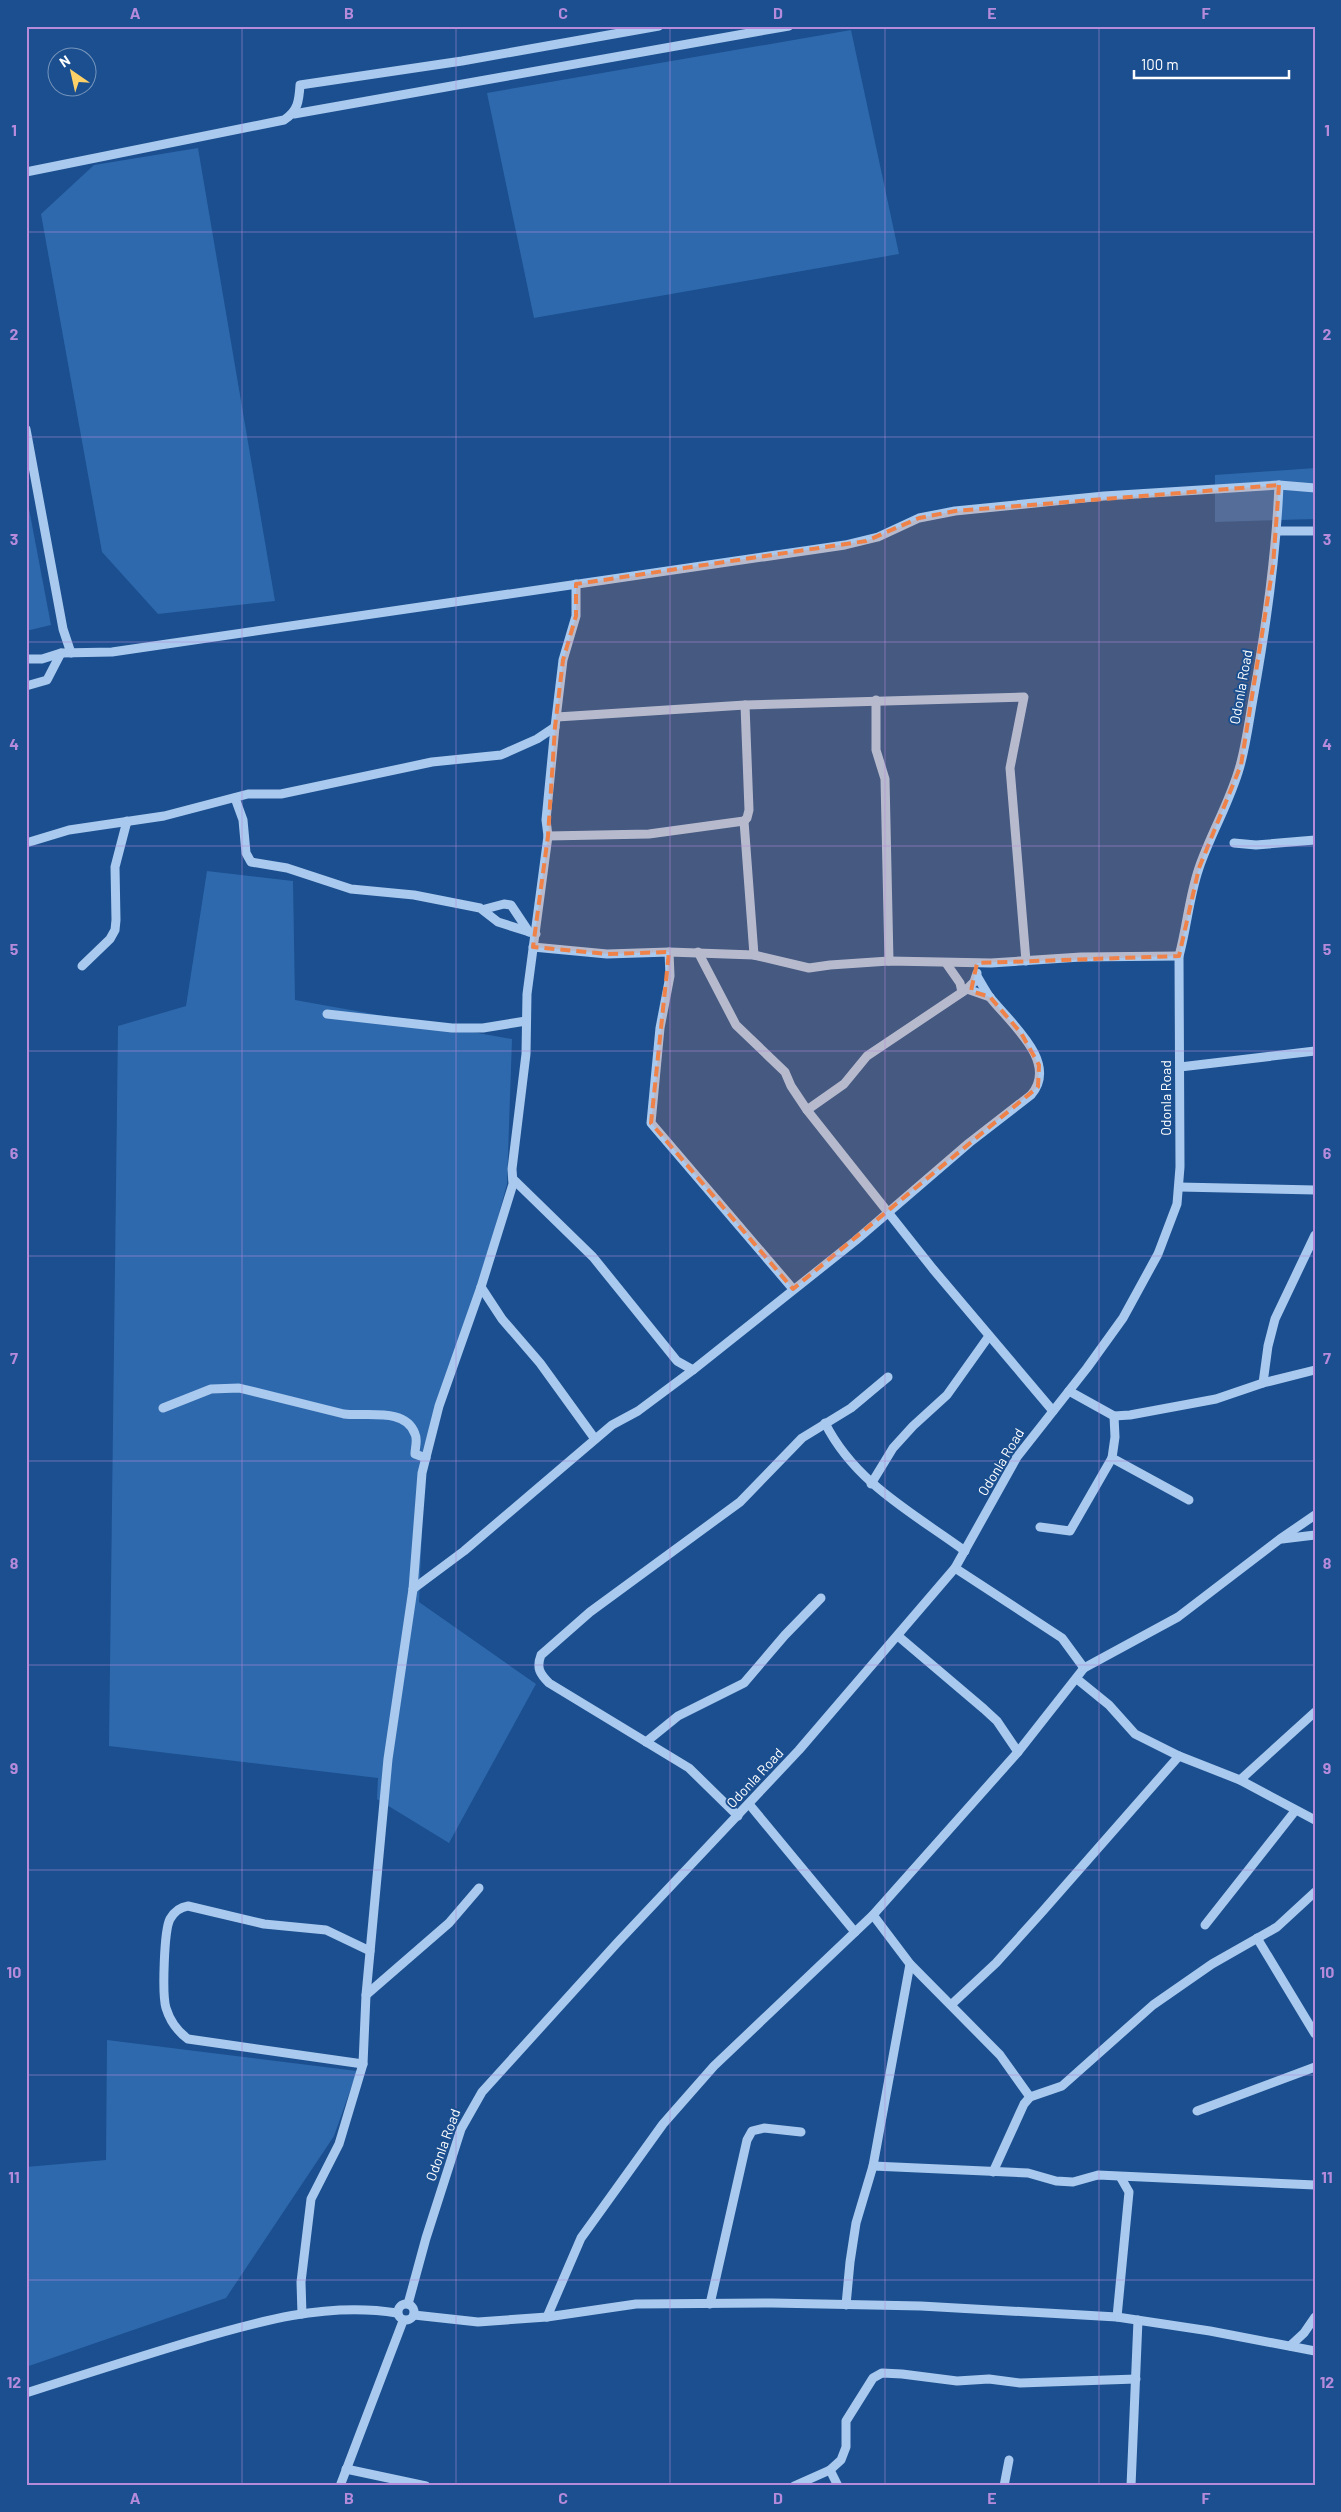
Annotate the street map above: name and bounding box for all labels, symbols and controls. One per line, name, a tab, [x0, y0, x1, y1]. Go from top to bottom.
text: A	[130, 3, 141, 22]
text: B	[344, 3, 354, 22]
text: C	[558, 3, 568, 22]
text: D	[773, 3, 783, 22]
text: E	[987, 3, 997, 22]
text: F	[1202, 3, 1211, 22]
north arrow	[48, 48, 98, 98]
scale bar	[1134, 48, 1288, 80]
text: N	[56, 51, 73, 70]
text: 100 m	[1141, 55, 1179, 73]
text: 1	[11, 120, 17, 139]
text: 1	[1324, 120, 1330, 139]
text: 2	[10, 324, 19, 343]
text: 2	[1323, 324, 1332, 343]
text: 3	[10, 529, 18, 548]
text: 3	[1323, 529, 1331, 548]
street label: Odonla Road	[1226, 648, 1255, 726]
text: 4	[9, 734, 19, 753]
text: 4	[1322, 734, 1332, 753]
text: 5	[10, 939, 19, 958]
text: 5	[1323, 939, 1332, 958]
street label: Odonla Road	[1157, 1060, 1174, 1136]
text: 6	[10, 1143, 19, 1162]
text: 6	[1323, 1143, 1332, 1162]
text: 7	[10, 1348, 18, 1367]
text: 7	[1323, 1348, 1331, 1367]
street label: Odonla Road	[974, 1425, 1027, 1499]
text: 8	[10, 1553, 19, 1572]
text: 8	[1323, 1553, 1332, 1572]
street label: Odonla Road	[723, 1744, 787, 1811]
text: 9	[10, 1758, 18, 1777]
text: 9	[1323, 1758, 1331, 1777]
text: 10	[7, 1962, 21, 1981]
text: 10	[1320, 1962, 1334, 1981]
street label: Odonla Road	[422, 2106, 463, 2183]
text: 11	[8, 2167, 20, 2186]
text: 11	[1321, 2167, 1333, 2186]
text: 12	[7, 2372, 21, 2391]
text: 12	[1320, 2372, 1334, 2391]
text: A	[130, 2488, 141, 2507]
text: B	[344, 2488, 354, 2507]
text: C	[558, 2488, 568, 2507]
text: D	[773, 2488, 783, 2507]
text: E	[987, 2488, 997, 2507]
text: F	[1202, 2488, 1211, 2507]

